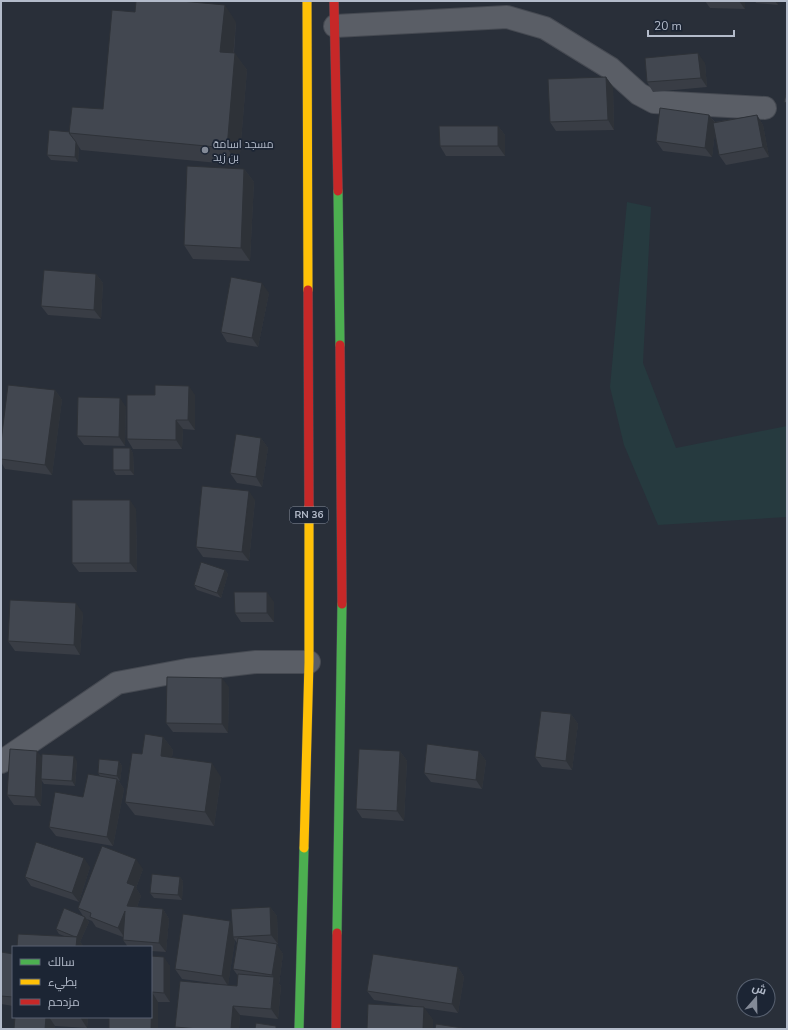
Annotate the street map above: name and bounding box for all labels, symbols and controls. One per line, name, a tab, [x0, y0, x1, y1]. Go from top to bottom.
scale bar	[648, 12, 734, 38]
text: 20 m	[654, 18, 682, 34]
place label: مسجد اسامة بن زيد	[213, 137, 274, 165]
marker: مسجد اسامة بن زيد	[200, 145, 210, 155]
road number: RN 36	[290, 507, 328, 523]
legend	[12, 946, 152, 1018]
text: سالك	[48, 954, 75, 970]
text: بطيء	[48, 974, 77, 992]
north arrow	[736, 978, 776, 1018]
text: ش	[750, 980, 768, 999]
text: مزدحم	[48, 994, 80, 1010]

